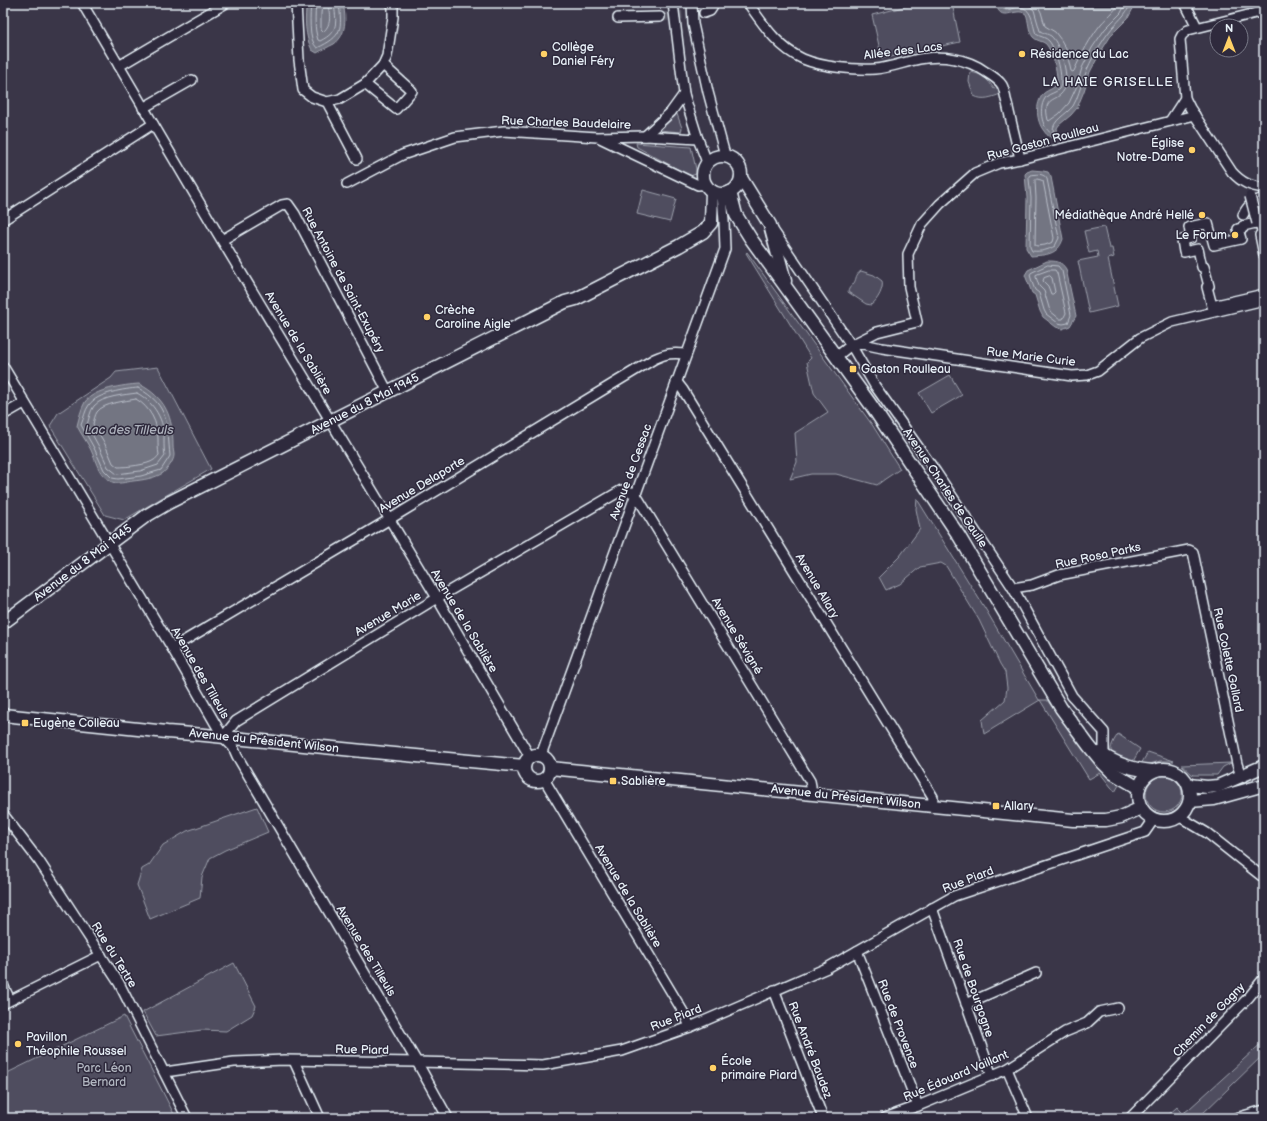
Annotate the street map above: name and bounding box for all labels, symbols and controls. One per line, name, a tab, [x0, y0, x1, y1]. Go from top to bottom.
north arrow	[1209, 18, 1249, 58]
text: N	[1225, 22, 1233, 35]
street label: Allée des Lacs	[863, 39, 943, 63]
place label: Collège Daniel Féry	[552, 40, 615, 69]
place label: Résidence du Lac	[1030, 47, 1129, 62]
marker: Collège Daniel Féry	[539, 49, 549, 59]
marker: Résidence du Lac	[1017, 49, 1027, 59]
district label: LA HAIE GRISELLE	[1042, 74, 1174, 90]
street label: Rue Charles Baudelaire	[501, 113, 631, 133]
street label: Rue Gaston Roulleau	[985, 120, 1101, 164]
place label: Église Notre-Dame	[1117, 135, 1184, 165]
marker: Église Notre-Dame	[1187, 145, 1197, 155]
street label: Rue Antoine de Saint-Exupéry	[298, 205, 388, 356]
place label: Médiathèque André Hellé	[1054, 208, 1194, 223]
marker: Médiathèque André Hellé	[1197, 210, 1207, 220]
place label: Le Forum	[1176, 228, 1227, 243]
marker: Le Forum	[1230, 230, 1240, 240]
street label: Avenue de la Sablière	[261, 289, 335, 397]
place label: Crèche Caroline Aigle	[435, 303, 511, 332]
marker: Crèche Caroline Aigle	[422, 312, 432, 322]
street label: Rue Marie Curie	[986, 344, 1076, 370]
place label: Gaston Roulleau	[861, 362, 951, 377]
marker: Gaston Roulleau	[848, 364, 858, 374]
street label: Avenue du 8 Mai 1945	[308, 370, 422, 438]
water label: Lac des Tilleuls	[84, 422, 174, 438]
street label: Avenue de Cessac	[607, 422, 655, 522]
street label: Avenue Charles de Gaulle	[899, 425, 991, 551]
street label: Avenue Delaporte	[376, 454, 468, 516]
street label: Avenue du 8 Mai 1945	[31, 521, 135, 605]
street label: Rue Rosa Parks	[1054, 540, 1142, 572]
street label: Avenue Allary	[792, 551, 843, 622]
street label: Avenue de la Sablière	[427, 567, 501, 675]
street label: Avenue Marie	[352, 588, 424, 640]
street label: Avenue Sévigné	[708, 595, 766, 677]
street label: Rue Colette Gallard	[1210, 606, 1246, 714]
street label: Avenue des Tilleuls	[168, 624, 232, 722]
place label: Eugène Colleau	[33, 716, 120, 731]
marker: Eugène Colleau	[20, 718, 30, 728]
street label: Avenue du Président Wilson	[188, 726, 340, 756]
place label: Sablière	[621, 774, 666, 789]
marker: Sablière	[608, 776, 618, 786]
street label: Avenue du Président Wilson	[770, 782, 922, 812]
place label: Allary	[1004, 799, 1034, 814]
marker: Allary	[991, 801, 1001, 811]
street label: Avenue de la Sablière	[591, 842, 665, 950]
street label: Rue Piard	[940, 863, 996, 897]
street label: Avenue des Tilleuls	[333, 903, 399, 999]
street label: Rue du Tertre	[88, 919, 140, 991]
street label: Rue de Bourgogne	[949, 937, 997, 1039]
street label: Rue de Provence	[874, 977, 922, 1071]
street label: Chemin de Gagny	[1170, 979, 1249, 1060]
street label: Rue André Baudez	[785, 999, 835, 1101]
street label: Rue Piard	[648, 1001, 704, 1035]
place label: Pavillon Théophile Roussel	[26, 1030, 127, 1059]
marker: Pavillon Théophile Roussel	[13, 1039, 23, 1049]
street label: Rue Piard	[335, 1042, 389, 1058]
street label: Rue Édouard Vaillant	[901, 1046, 1011, 1105]
place label: École primaire Piard	[721, 1053, 797, 1083]
park label: Parc Léon Bernard	[77, 1061, 132, 1090]
marker: École primaire Piard	[708, 1063, 718, 1073]

